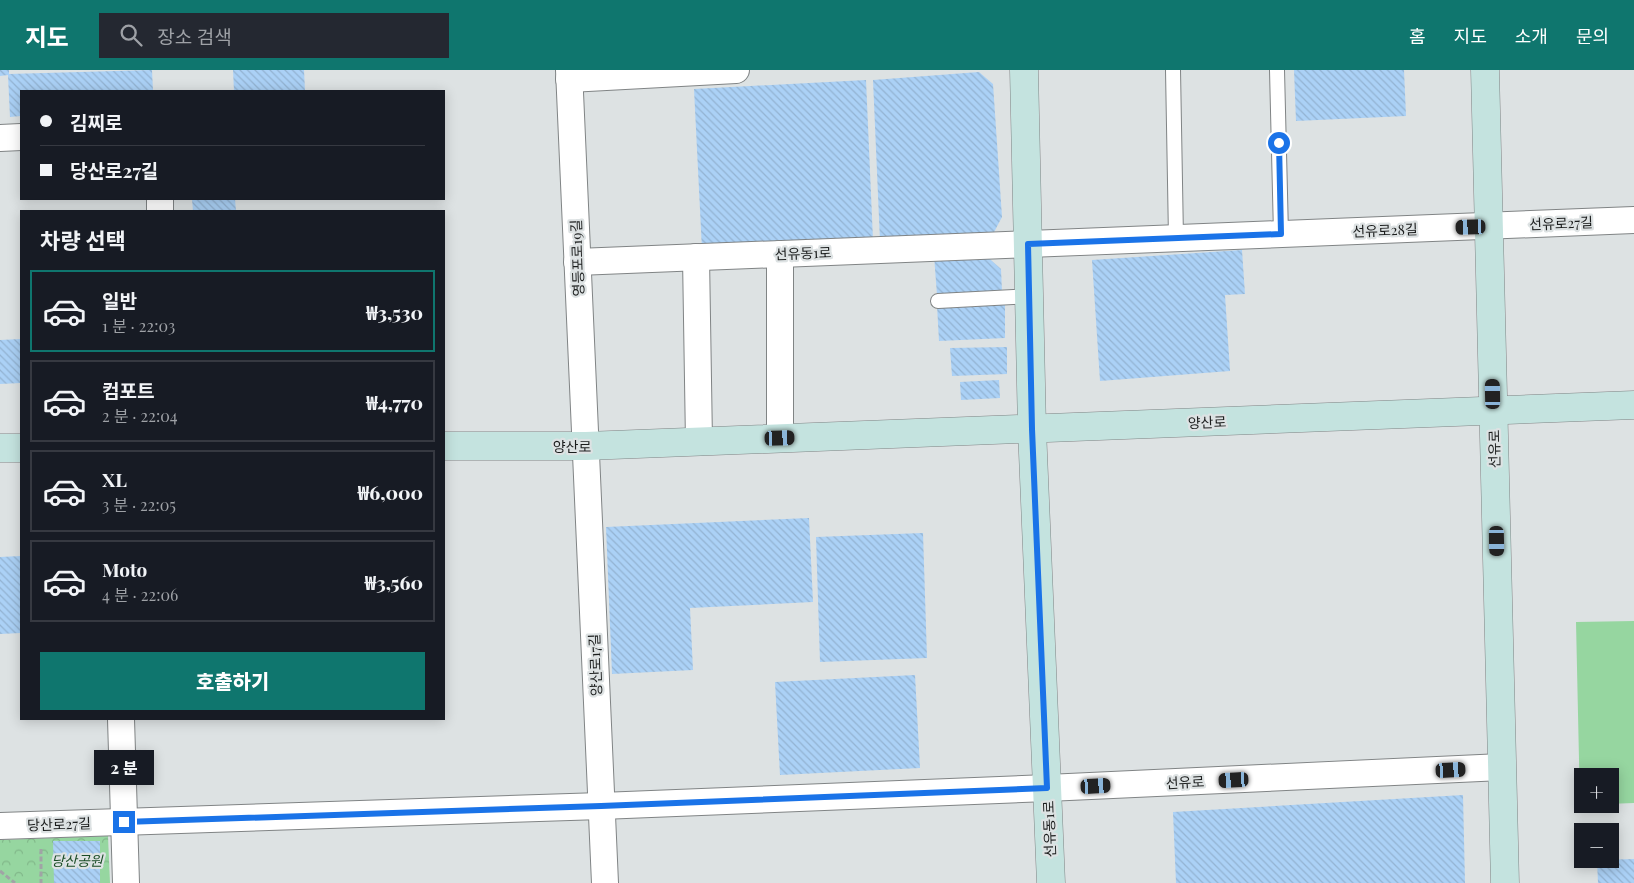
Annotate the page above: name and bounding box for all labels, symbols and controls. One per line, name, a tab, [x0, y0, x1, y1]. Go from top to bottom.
search box	[99, 13, 449, 58]
text: 지도	[25, 20, 69, 52]
icon: search	[117, 21, 145, 49]
text: 장소 검색	[157, 23, 232, 49]
text: 홈	[1409, 24, 1426, 48]
text: 지도	[1454, 24, 1487, 48]
text: 소개	[1515, 24, 1548, 48]
text: 문의	[1576, 24, 1609, 48]
text: 김찌로	[70, 109, 122, 135]
route start	[1268, 132, 1290, 154]
text: 당산로27길	[70, 157, 159, 183]
street label: 선유로27길	[1529, 212, 1593, 234]
street label: 영등포로19길	[566, 219, 588, 297]
street label: 선유로28길	[1352, 219, 1418, 241]
car	[1455, 219, 1486, 235]
text: 차량 선택	[40, 225, 126, 255]
street label: 선유동1로	[774, 243, 832, 263]
text: 일반	[102, 287, 137, 313]
icon: car	[42, 289, 87, 334]
text: ₩3,530	[366, 299, 423, 325]
text: 1 분 · 22:03	[102, 315, 175, 336]
text: 컴포트	[102, 377, 154, 403]
icon: car	[42, 379, 87, 424]
car	[1485, 379, 1500, 409]
text: ₩4,770	[366, 389, 423, 415]
text: 2 분 · 22:04	[102, 405, 178, 426]
street label: 양산로	[1187, 412, 1227, 432]
street label: 선유로	[1484, 429, 1504, 468]
car	[764, 430, 795, 446]
street label: 양산로	[553, 437, 591, 456]
text: XL	[102, 466, 127, 492]
icon: car	[42, 469, 87, 514]
text: ₩6,000	[358, 479, 423, 505]
text: 3 분 · 22:05	[102, 494, 176, 515]
car	[1489, 526, 1504, 556]
text: Moto	[102, 556, 147, 582]
icon: car	[42, 559, 87, 604]
text: ₩3,560	[365, 569, 423, 595]
text: 4 분 · 22:06	[102, 584, 178, 605]
street label: 양산로17길	[584, 633, 606, 697]
button: 호출하기	[40, 652, 425, 710]
callout: 2 분	[94, 750, 154, 784]
text: 2 분	[111, 757, 137, 778]
car	[1435, 762, 1466, 778]
map controls	[1574, 768, 1619, 868]
button: +	[1574, 768, 1619, 813]
street label: 선유로	[1165, 771, 1205, 792]
car	[1218, 772, 1249, 788]
car	[1080, 778, 1111, 794]
street label: 선유동1로	[1039, 800, 1059, 858]
route end	[113, 811, 135, 833]
street label: 당산로27길	[27, 813, 91, 835]
button: −	[1574, 823, 1619, 868]
park label: 당산공원	[51, 851, 104, 870]

